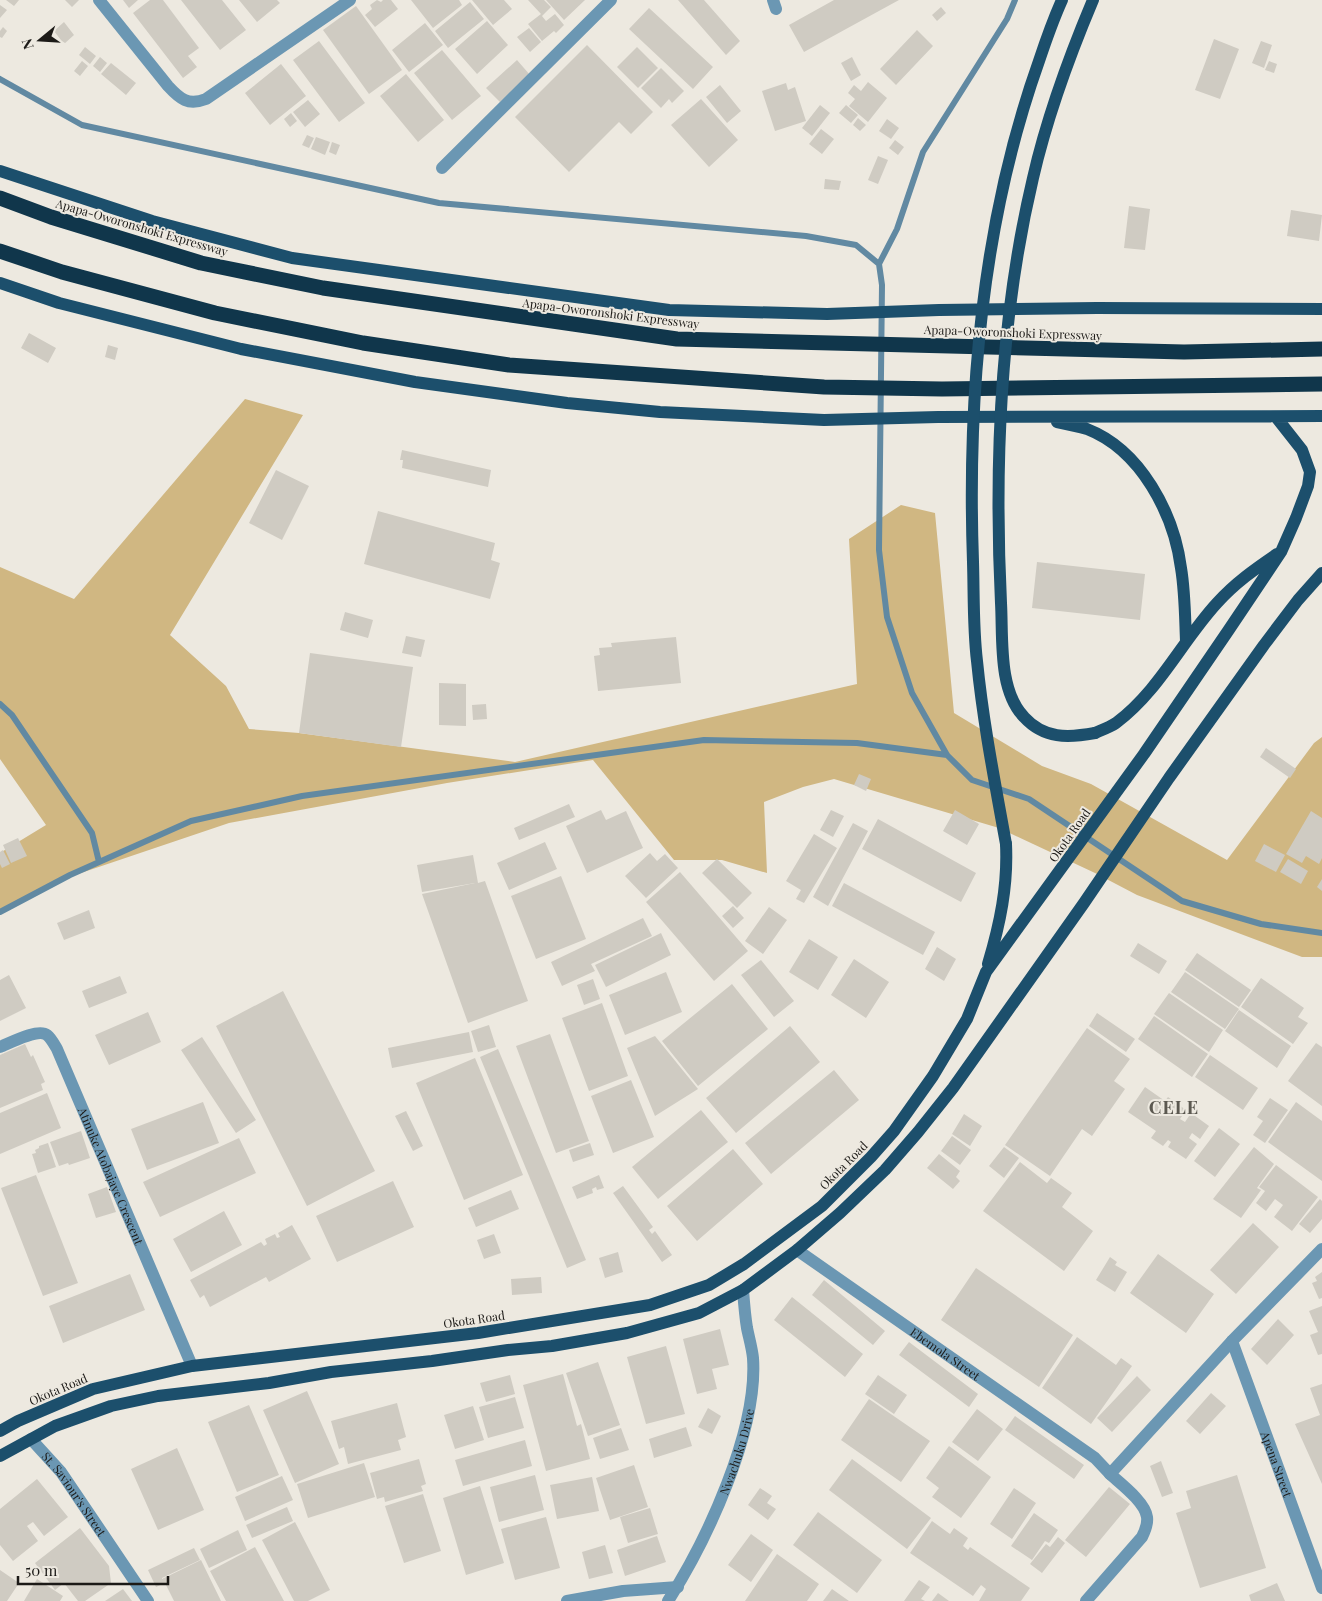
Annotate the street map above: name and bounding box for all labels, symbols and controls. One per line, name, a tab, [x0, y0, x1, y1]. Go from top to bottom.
north arrow	[15, 15, 65, 65]
text: N	[17, 36, 38, 52]
street label: Apapa-Oworonshoki Expressway	[53, 194, 230, 259]
street label: Apapa-Oworonshoki Expressway	[521, 294, 700, 332]
street label: Apapa-Oworonshoki Expressway	[923, 321, 1102, 343]
street label: Okota Road	[1045, 805, 1093, 865]
district label: CELE	[1149, 1095, 1199, 1119]
street label: Atinuke Atobajaye Crescent	[74, 1104, 148, 1248]
street label: Okota Road	[815, 1137, 871, 1193]
street label: Okota Road	[442, 1307, 506, 1331]
street label: Ebemola Street	[907, 1324, 984, 1384]
street label: Okota Road	[26, 1370, 90, 1408]
street label: Nwachuku Drive	[716, 1407, 757, 1497]
street label: Apena Street	[1257, 1428, 1296, 1500]
street label: St. Saviour's Street	[38, 1448, 110, 1540]
scale bar	[18, 1554, 168, 1586]
text: 50 m	[25, 1560, 58, 1580]

